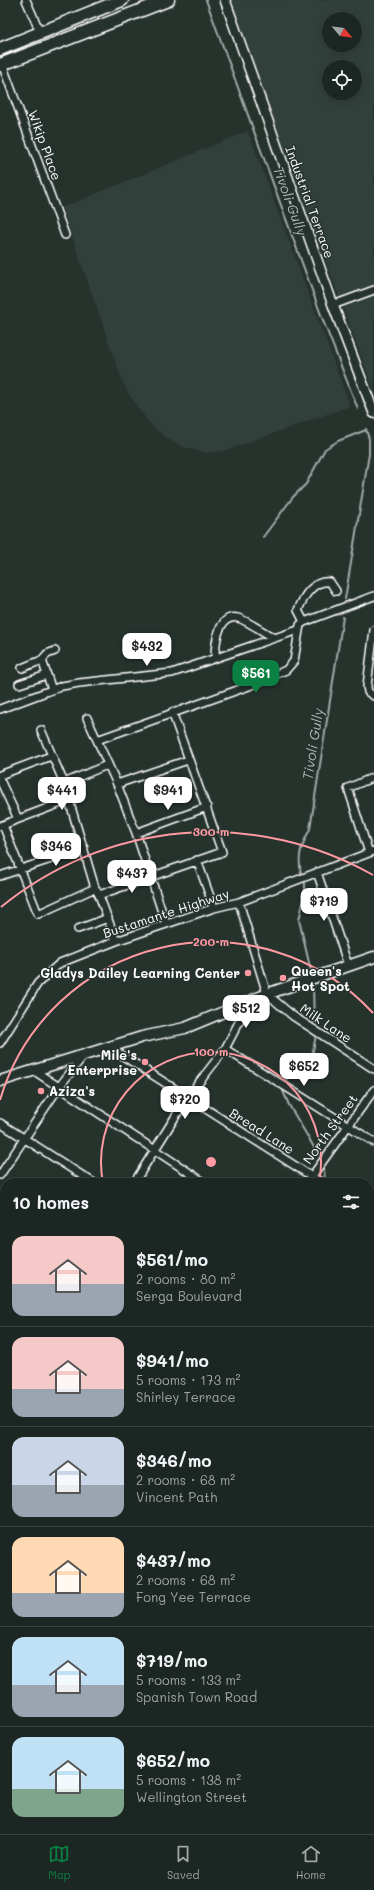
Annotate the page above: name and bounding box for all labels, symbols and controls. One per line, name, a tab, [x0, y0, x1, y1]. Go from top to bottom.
north arrow	[322, 12, 362, 52]
map controls	[322, 12, 362, 100]
button: locate	[322, 60, 362, 100]
street label: Wikip Place	[25, 107, 66, 182]
street label: Industrial Terrace	[282, 143, 339, 260]
water label: Tivoli Gully	[269, 164, 312, 239]
pin: $432	[123, 633, 171, 667]
text: $432	[131, 637, 163, 654]
pin: $561	[232, 660, 280, 694]
text: $561	[241, 664, 271, 681]
water label: Tivoli Gully	[297, 706, 328, 781]
pin: $441	[38, 777, 86, 811]
pin: $941	[144, 777, 192, 811]
text: $441	[47, 781, 77, 798]
text: $941	[153, 781, 183, 798]
text: 300 m	[193, 823, 229, 839]
pin: $346	[32, 833, 80, 867]
text: $346	[40, 837, 72, 854]
pin: $437	[108, 860, 156, 894]
text: $437	[116, 864, 148, 881]
street label: Bustamante Highway	[100, 884, 231, 941]
pin: $719	[300, 888, 348, 922]
text: $719	[310, 892, 338, 909]
text: 200 m	[193, 933, 229, 949]
place label: Queen's Hot Spot	[291, 962, 350, 994]
place label: Gladys Dailey Learning Center	[40, 964, 240, 982]
marker: Gladys Dailey Learning Center	[243, 968, 253, 978]
marker: Queen's Hot Spot	[278, 973, 288, 983]
pin: $512	[222, 995, 270, 1029]
text: $512	[232, 999, 260, 1016]
street label: Milk Lane	[297, 999, 355, 1046]
text: 100 m	[194, 1043, 228, 1059]
place label: Mile's Enterprise	[67, 1046, 137, 1078]
pin: $652	[280, 1053, 328, 1087]
marker: Mile's Enterprise	[140, 1057, 150, 1067]
text: $652	[289, 1057, 319, 1074]
place label: Aziza's	[49, 1082, 95, 1099]
marker: Aziza's	[36, 1086, 46, 1096]
pin: $720	[161, 1086, 209, 1120]
text: $720	[170, 1090, 200, 1107]
street label: North Street	[298, 1090, 361, 1167]
street label: Bread Lane	[227, 1104, 298, 1157]
centre of rings	[204, 1155, 218, 1169]
text: 10 homes	[12, 1191, 89, 1213]
icon: filters	[340, 1191, 362, 1213]
text: $561/mo	[136, 1248, 208, 1270]
icon: home	[44, 1252, 92, 1300]
text: 2 rooms · 80 m²	[136, 1270, 235, 1287]
text: Serga Boulevard	[136, 1287, 242, 1304]
text: $941/mo	[136, 1349, 209, 1371]
icon: home	[44, 1353, 92, 1401]
text: 5 rooms · 173 m²	[136, 1371, 240, 1388]
text: Shirley Terrace	[136, 1388, 236, 1405]
text: $346/mo	[136, 1449, 212, 1471]
icon: home	[44, 1453, 92, 1501]
text: 2 rooms · 68 m²	[136, 1471, 235, 1488]
text: Vincent Path	[136, 1488, 217, 1505]
text: $437/mo	[136, 1549, 211, 1571]
icon: home	[44, 1553, 92, 1601]
text: 2 rooms · 68 m²	[136, 1571, 235, 1588]
text: Fong Yee Terrace	[136, 1588, 251, 1605]
text: $719/mo	[136, 1649, 207, 1671]
icon: home	[44, 1653, 92, 1701]
text: 5 rooms · 133 m²	[136, 1671, 241, 1688]
text: Spanish Town Road	[136, 1688, 257, 1705]
text: $652/mo	[136, 1749, 210, 1771]
icon: home	[44, 1753, 92, 1801]
text: 5 rooms · 138 m²	[136, 1771, 241, 1788]
text: Wellington Street	[136, 1788, 247, 1805]
tab: Map	[48, 1843, 71, 1882]
tab: Saved	[167, 1843, 200, 1882]
tab: Home	[296, 1843, 326, 1882]

